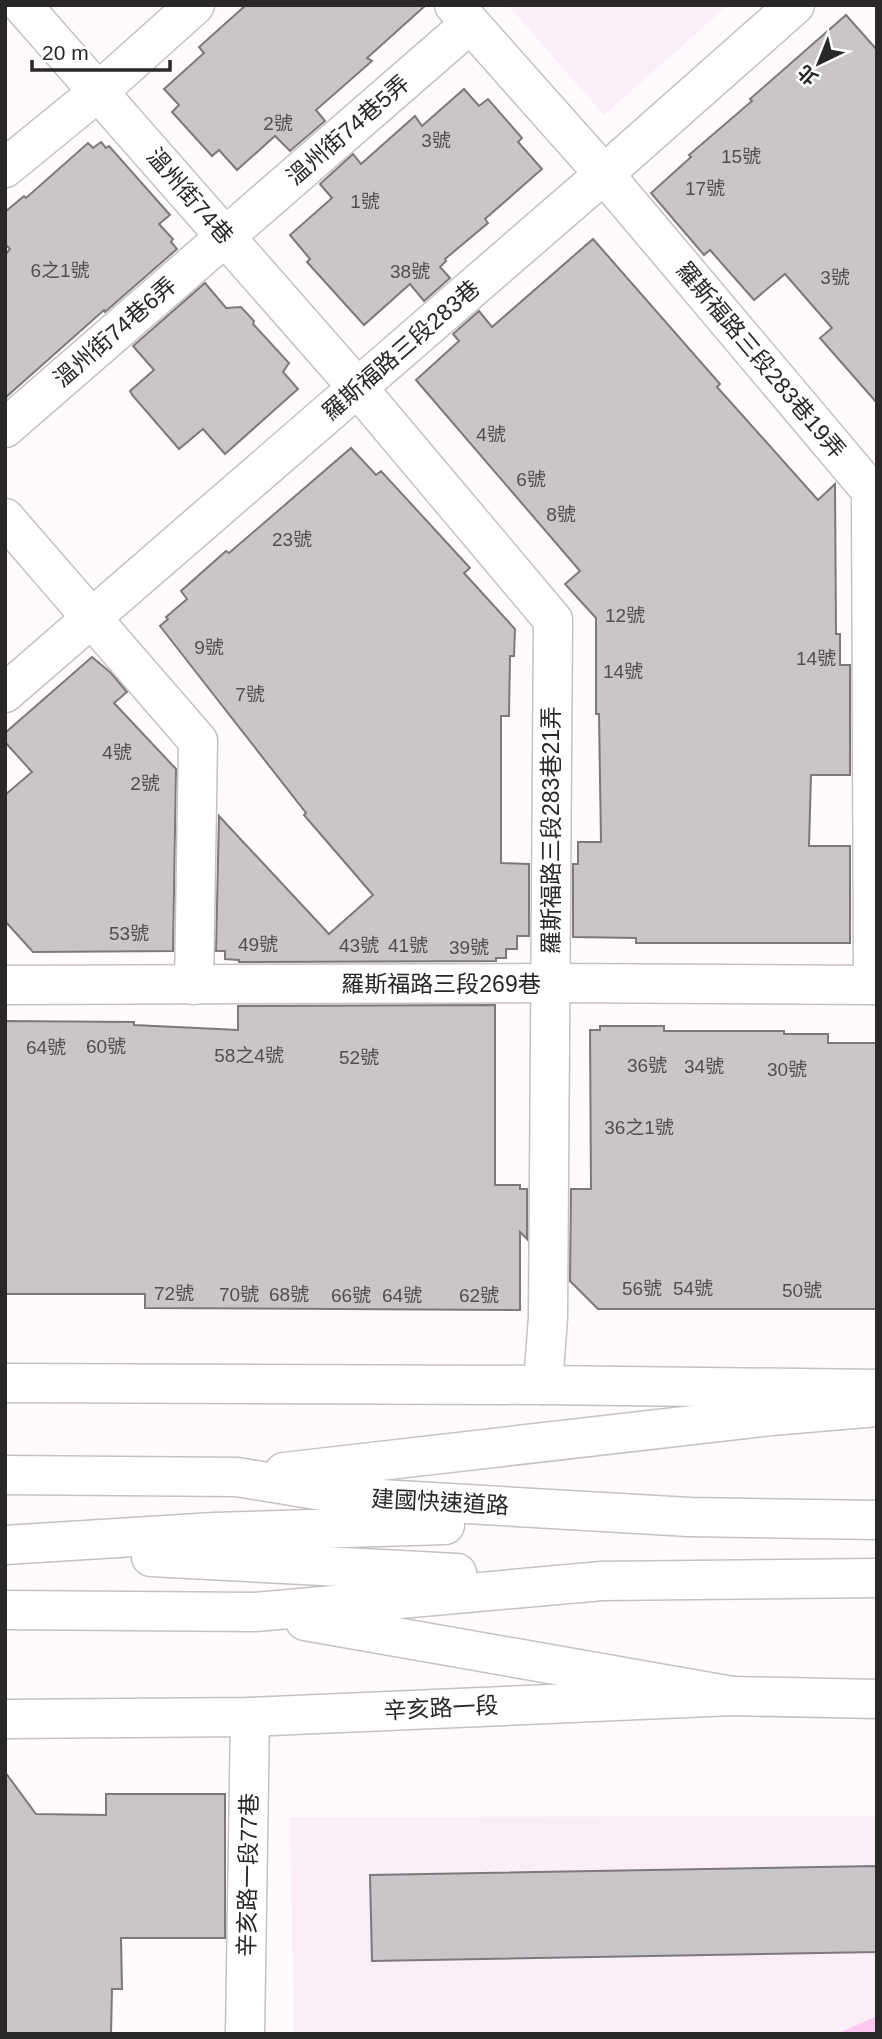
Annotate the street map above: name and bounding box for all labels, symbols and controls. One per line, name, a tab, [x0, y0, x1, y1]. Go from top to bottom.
scale bar	[32, 28, 170, 72]
north arrow	[784, 28, 854, 98]
text: 20 m	[42, 41, 89, 64]
text: 北	[794, 61, 822, 89]
street label: 溫州街74巷5弄	[282, 70, 414, 190]
house number: 2號	[263, 113, 293, 134]
house number: 3號	[421, 130, 451, 151]
street label: 溫州街74巷	[142, 143, 238, 249]
house number: 15號	[721, 146, 761, 167]
house number: 17號	[685, 178, 725, 199]
house number: 1號	[350, 191, 380, 212]
street label: 羅斯福路三段283巷19弄	[671, 257, 851, 463]
house number: 6之1號	[30, 260, 90, 281]
house number: 38號	[390, 261, 430, 282]
house number: 3號	[820, 267, 850, 288]
street label: 溫州街74巷6弄	[49, 272, 181, 392]
street label: 羅斯福路三段283巷	[317, 275, 485, 425]
house number: 4號	[476, 424, 506, 445]
house number: 6號	[516, 469, 546, 490]
house number: 8號	[546, 504, 576, 525]
house number: 23號	[272, 529, 312, 550]
house number: 12號	[605, 605, 645, 626]
house number: 9號	[194, 637, 224, 658]
house number: 14號	[796, 648, 836, 669]
house number: 14號	[603, 661, 643, 682]
house number: 7號	[235, 684, 265, 705]
street label: 羅斯福路三段283巷21弄	[538, 706, 564, 954]
house number: 4號	[102, 742, 132, 763]
house number: 2號	[130, 773, 160, 794]
house number: 53號	[109, 923, 149, 944]
house number: 49號	[238, 934, 278, 955]
house number: 43號	[339, 935, 379, 956]
house number: 41號	[388, 935, 428, 956]
house number: 39號	[449, 937, 489, 958]
street label: 羅斯福路三段269巷	[341, 971, 541, 997]
house number: 60號	[86, 1036, 126, 1057]
house number: 64號	[26, 1037, 66, 1058]
house number: 58之4號	[214, 1045, 284, 1066]
house number: 52號	[339, 1047, 379, 1068]
house number: 36號	[627, 1055, 667, 1076]
house number: 34號	[684, 1056, 724, 1077]
house number: 30號	[767, 1059, 807, 1080]
house number: 36之1號	[604, 1117, 674, 1138]
house number: 56號	[622, 1278, 662, 1299]
house number: 54號	[673, 1278, 713, 1299]
house number: 50號	[782, 1280, 822, 1301]
house number: 72號	[154, 1283, 194, 1304]
house number: 70號	[219, 1284, 259, 1305]
house number: 68號	[269, 1284, 309, 1305]
house number: 66號	[331, 1285, 371, 1306]
house number: 64號	[382, 1285, 422, 1306]
house number: 62號	[459, 1285, 499, 1306]
street label: 建國快速道路	[370, 1485, 510, 1519]
street label: 辛亥路一段	[383, 1692, 499, 1724]
street label: 辛亥路一段77巷	[234, 1793, 262, 1957]

